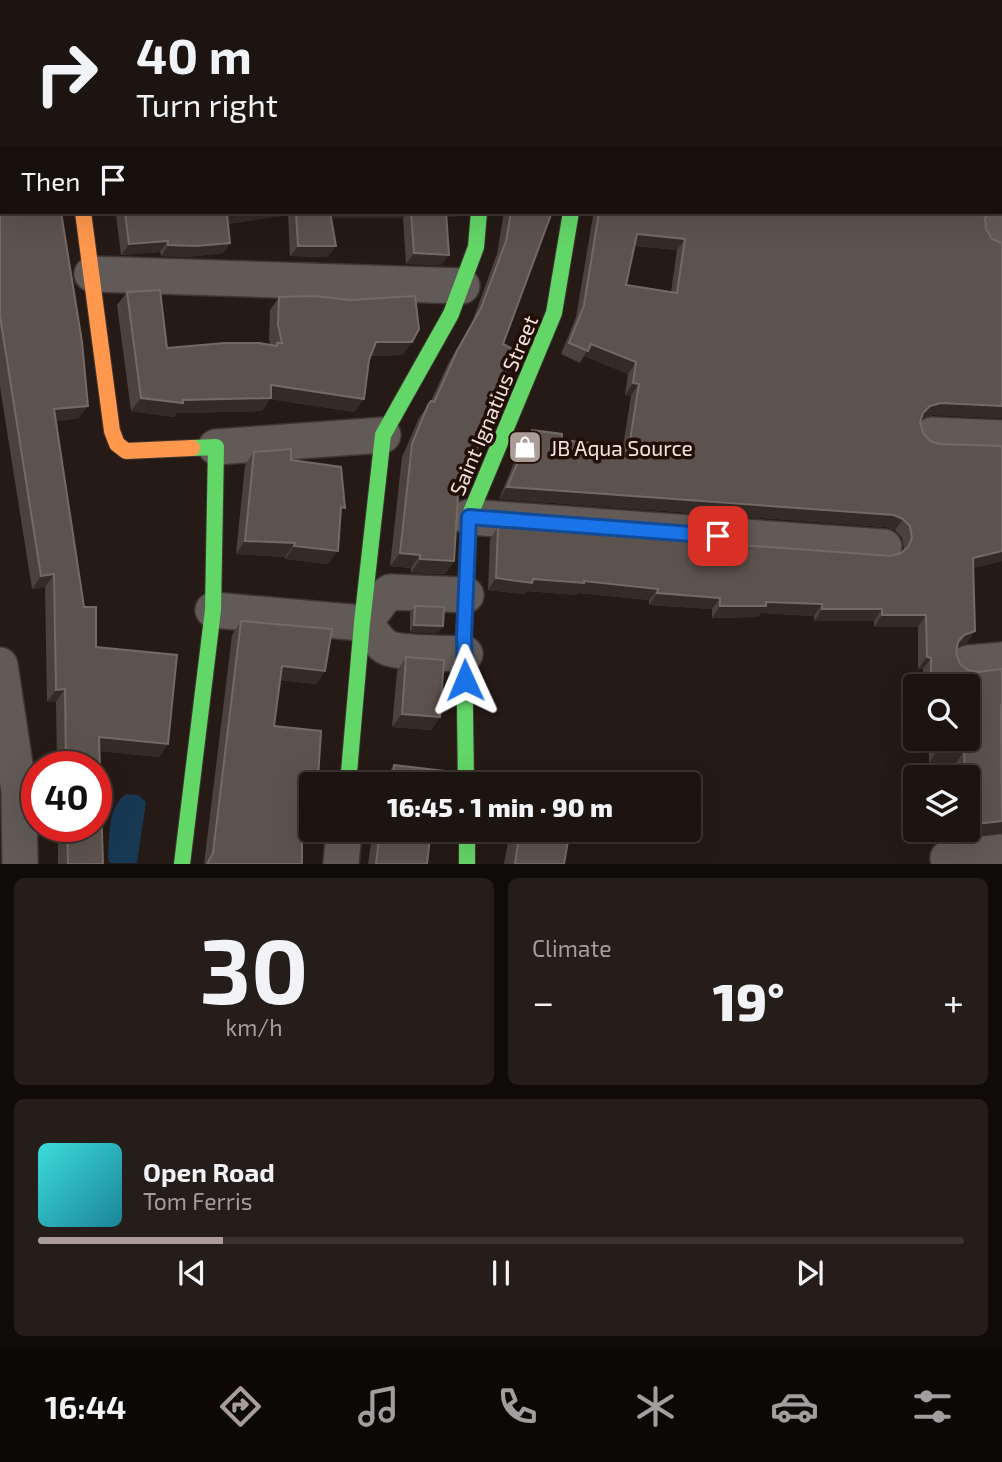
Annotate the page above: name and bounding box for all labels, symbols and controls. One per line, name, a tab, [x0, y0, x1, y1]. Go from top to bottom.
text: 40 m	[136, 25, 252, 84]
icon: right	[21, 28, 112, 119]
text: Turn right	[136, 85, 278, 123]
icon: arrive	[94, 161, 132, 199]
text: Then	[21, 165, 80, 196]
street label: Saint Ignatius Street	[444, 311, 542, 499]
shop icon: JB Aqua Source	[506, 428, 544, 466]
place label: JB Aqua Source	[550, 435, 693, 460]
pin	[688, 506, 748, 566]
icon: arrive	[699, 517, 737, 555]
position arrow	[428, 643, 502, 717]
map controls	[903, 674, 980, 842]
button: search	[903, 674, 980, 751]
speed limit sign: 40	[21, 751, 112, 842]
button: layers	[903, 765, 980, 842]
text: 16:45 · 1 min · 90 m	[387, 791, 613, 822]
text: 30	[199, 913, 309, 1022]
text: Climate	[532, 934, 612, 962]
text: 19°	[713, 969, 785, 1031]
text: −	[532, 978, 554, 1024]
text: +	[943, 978, 964, 1024]
text: km/h	[225, 1013, 283, 1041]
text: Open Road	[143, 1156, 275, 1187]
text: Tom Ferris	[143, 1187, 252, 1215]
icon: previous	[173, 1254, 211, 1292]
icon: pause	[482, 1254, 520, 1292]
icon: next	[791, 1254, 829, 1292]
icon: directions	[216, 1382, 265, 1431]
icon: music	[354, 1382, 403, 1431]
icon: phone	[493, 1382, 542, 1431]
icon: climate	[631, 1382, 680, 1431]
icon: car	[770, 1382, 819, 1431]
icon: filters	[908, 1382, 957, 1431]
text: 16:44	[45, 1387, 126, 1425]

